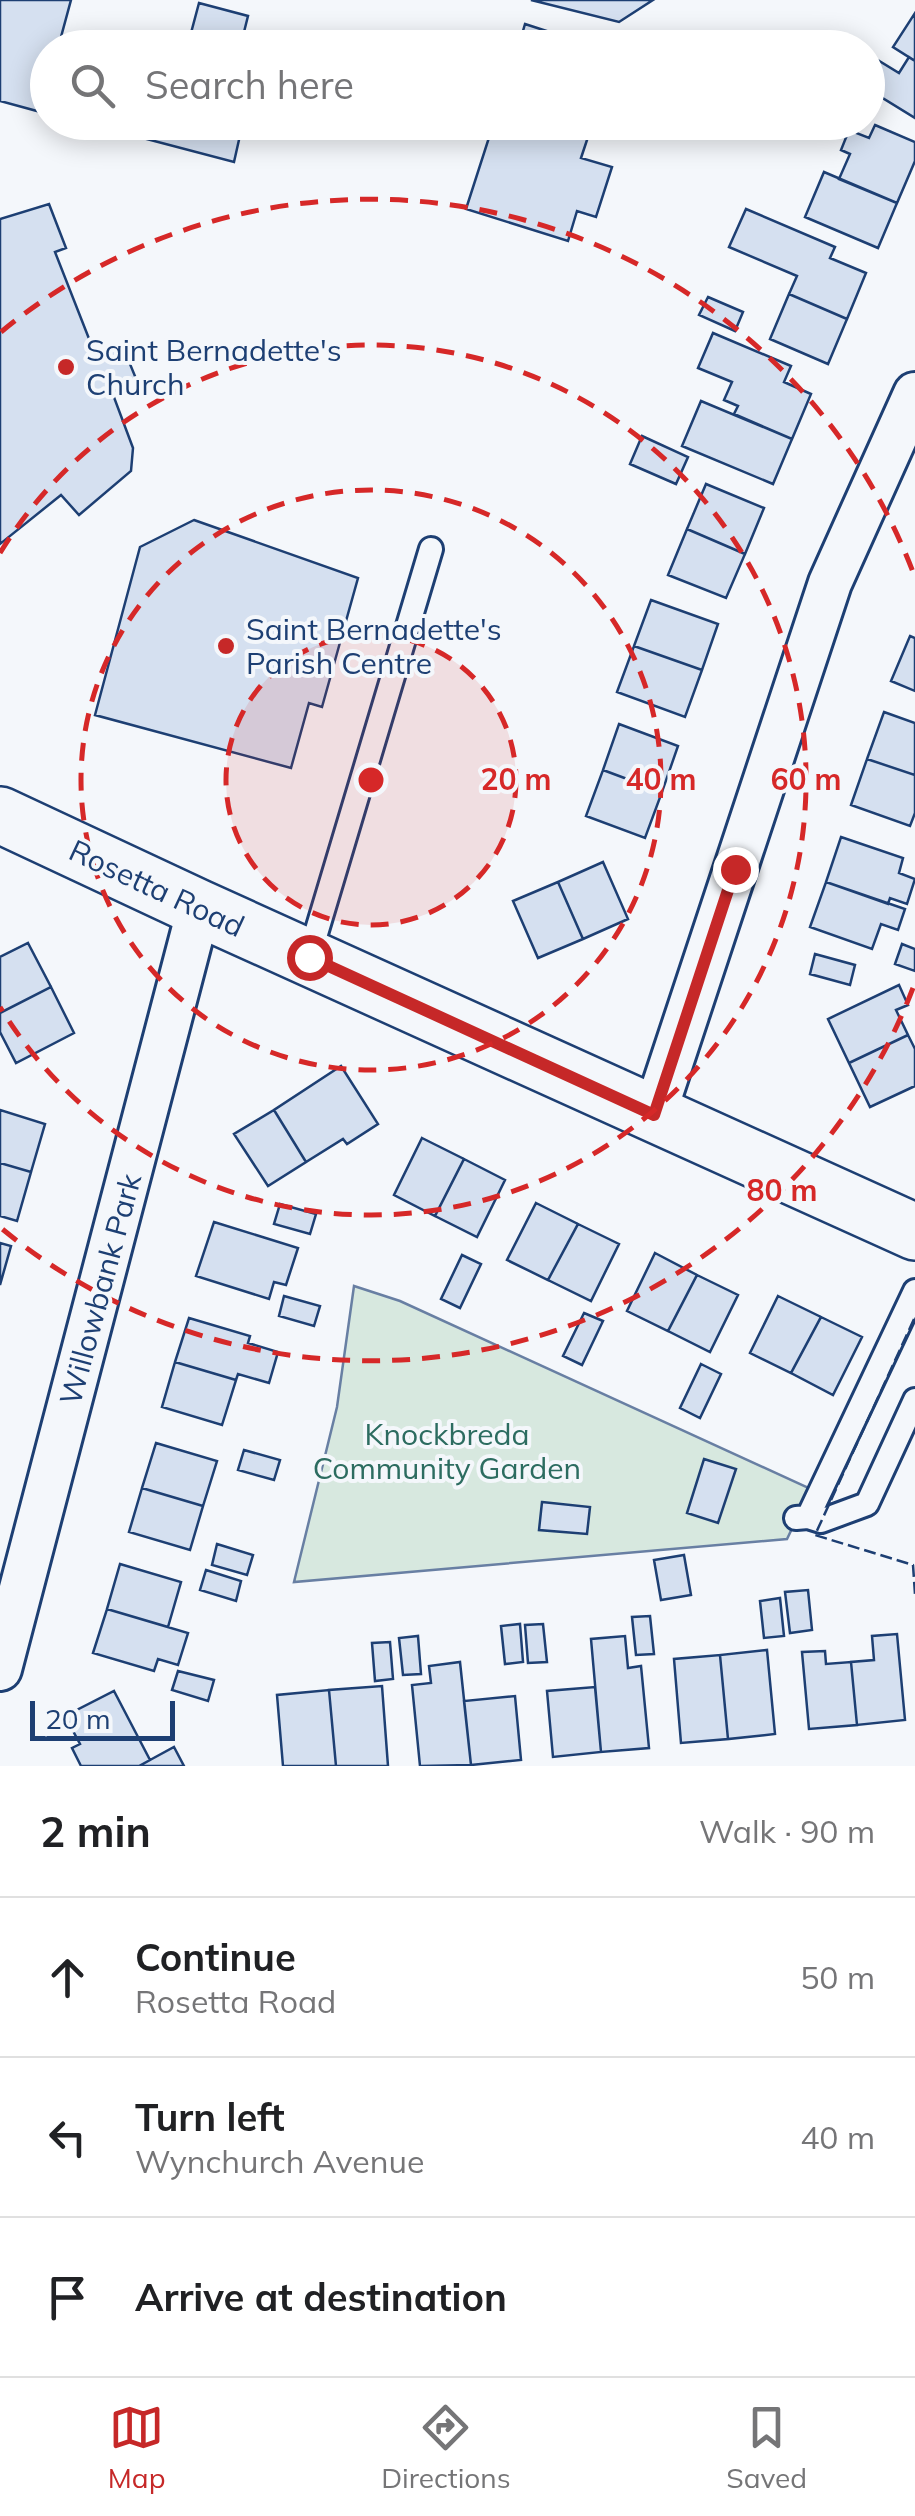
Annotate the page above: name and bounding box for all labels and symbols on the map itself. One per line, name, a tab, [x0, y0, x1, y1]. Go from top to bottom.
place label: Saint Bernadette's Church	[86, 331, 342, 403]
marker: Saint Bernadette's Church	[55, 356, 77, 378]
place label: Saint Bernadette's Parish Centre	[246, 610, 502, 682]
marker: Saint Bernadette's Parish Centre	[215, 635, 237, 657]
text: 20 m	[480, 760, 552, 798]
text: 40 m	[625, 760, 697, 798]
text: 60 m	[770, 760, 842, 798]
centre of rings	[353, 762, 389, 798]
street label: Rosetta Road	[63, 831, 251, 945]
route end	[713, 847, 759, 893]
route start	[287, 935, 333, 981]
street label: Willowbank Park	[51, 1169, 149, 1409]
text: 80 m	[746, 1171, 818, 1209]
park label: Knockbreda Community Garden	[313, 1415, 581, 1487]
scale bar	[30, 1696, 175, 1740]

